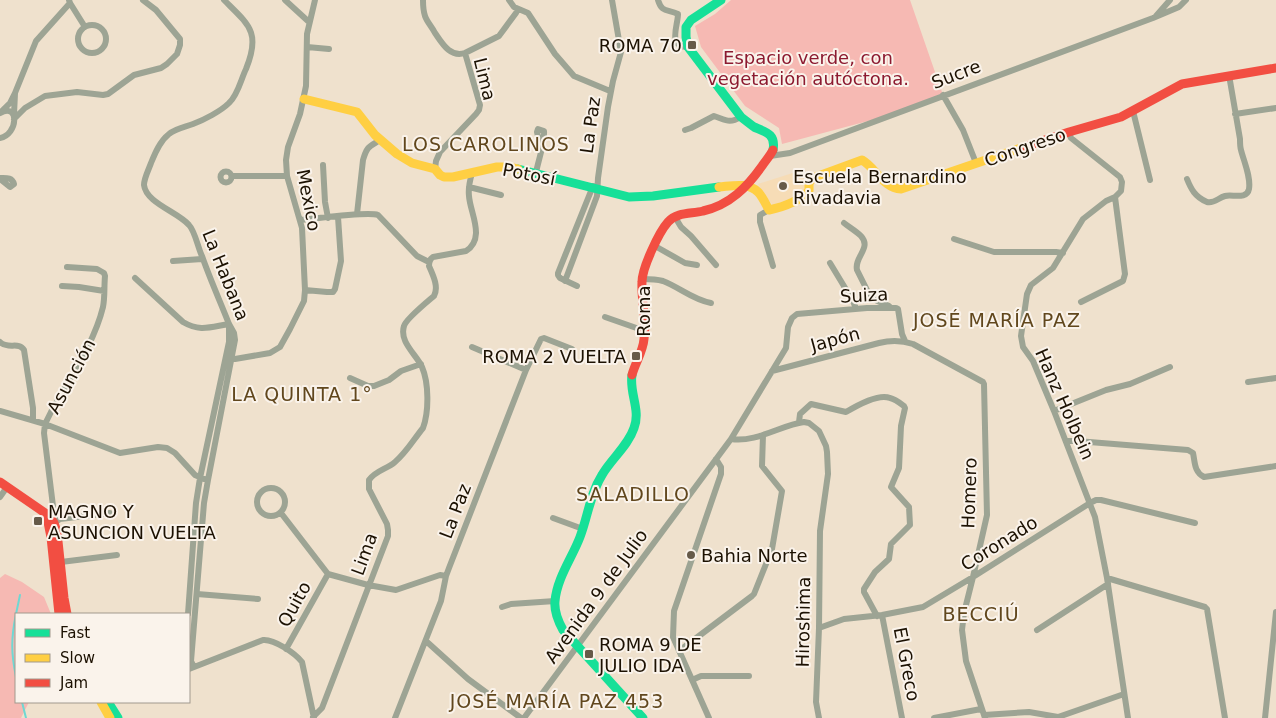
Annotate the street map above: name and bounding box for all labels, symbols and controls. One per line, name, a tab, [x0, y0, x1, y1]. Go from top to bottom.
place label: ROMA 70	[599, 35, 682, 56]
marker: ROMA 70	[686, 39, 698, 51]
park label: Espacio verde, con vegetación autóctona.	[707, 47, 909, 89]
street label: Lima	[470, 55, 500, 103]
street label: Sucre	[929, 55, 983, 93]
street label: La Paz	[576, 95, 604, 155]
street label: Congreso	[981, 123, 1069, 171]
district label: LOS CAROLINOS	[402, 133, 570, 155]
street label: Potosí	[501, 159, 558, 190]
place label: Escuela Bernardino Rivadavia	[793, 166, 967, 208]
street label: Mexico	[293, 167, 325, 233]
marker: Escuela Bernardino Rivadavia	[777, 180, 789, 192]
street label: La Habana	[198, 226, 254, 324]
street label: Suiza	[839, 283, 889, 307]
street label: Roma	[633, 285, 654, 337]
district label: JOSÉ MARÍA PAZ	[912, 309, 1081, 331]
street label: Japón	[807, 322, 862, 356]
street label: Asunción	[43, 335, 99, 417]
street label: Hanz Holbein	[1031, 345, 1099, 463]
place label: ROMA 2 VUELTA	[482, 346, 627, 367]
marker: ROMA 2 VUELTA	[630, 350, 642, 362]
district label: LA QUINTA 1°	[231, 383, 373, 405]
street label: Homero	[957, 457, 981, 529]
street label: La Paz	[435, 480, 475, 542]
district label: SALADILLO	[576, 483, 690, 505]
place label: MAGNO Y ASUNCION VUELTA	[48, 501, 217, 543]
street label: Coronado	[957, 511, 1041, 575]
marker: MAGNO Y ASUNCION VUELTA	[32, 515, 44, 527]
street label: Avenida 9 de Julio	[540, 525, 652, 667]
street label: Lima	[347, 530, 381, 578]
place label: Bahia Norte	[701, 545, 808, 566]
marker: Bahia Norte	[685, 549, 697, 561]
street label: Hiroshima	[792, 576, 814, 668]
street label: Quito	[273, 578, 315, 630]
district label: BECCIÚ	[942, 602, 1020, 625]
legend	[15, 613, 190, 703]
text: Fast	[60, 624, 90, 642]
street label: El Greco	[890, 625, 924, 703]
place label: ROMA 9 DE JULIO IDA	[598, 634, 702, 676]
marker: ROMA 9 DE JULIO IDA	[583, 648, 595, 660]
text: Slow	[60, 649, 95, 667]
text: Jam	[59, 674, 88, 692]
district label: JOSÉ MARÍA PAZ 453	[449, 690, 664, 712]

